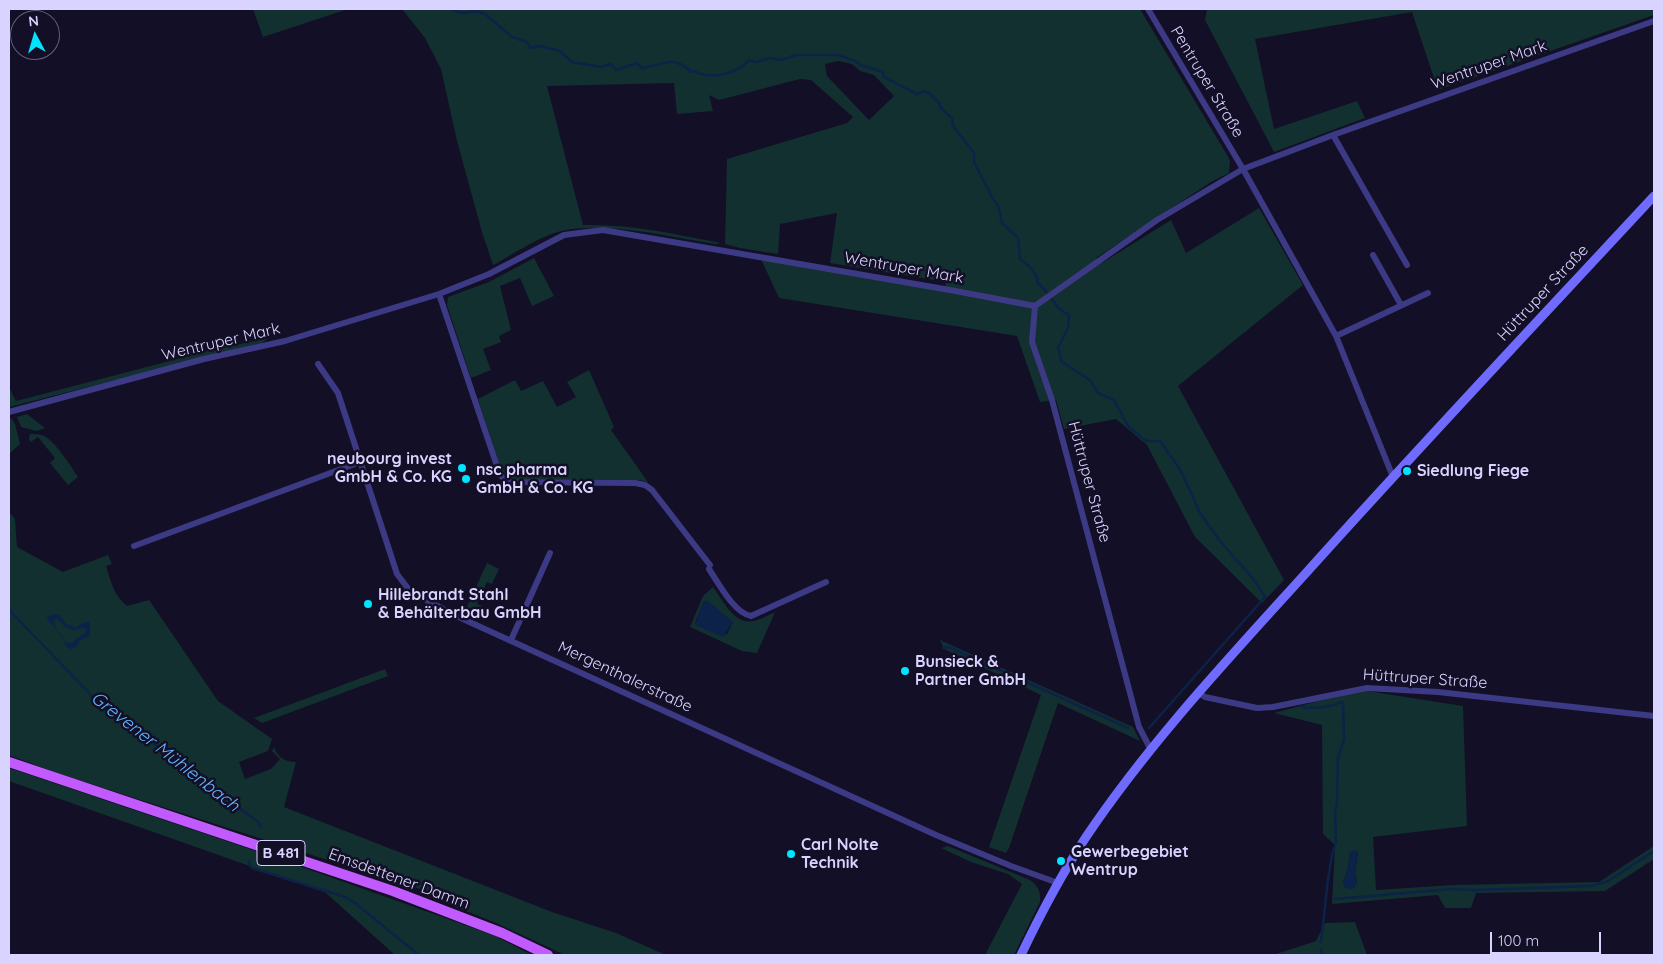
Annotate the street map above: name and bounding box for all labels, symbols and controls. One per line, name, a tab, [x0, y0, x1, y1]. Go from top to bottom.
north arrow	[10, 10, 60, 60]
text: N	[27, 12, 40, 31]
street label: Pentruper Straße	[1166, 23, 1248, 141]
street label: Wentruper Mark	[1429, 36, 1549, 94]
street label: Hüttruper Straße	[1493, 241, 1593, 345]
street label: Wentruper Mark	[843, 248, 965, 288]
street label: Wentruper Mark	[160, 319, 282, 365]
street label: Hüttruper Straße	[1064, 419, 1114, 545]
place label: neubourg invest GmbH & Co. KG	[327, 449, 452, 487]
place label: nsc pharma GmbH & Co. KG	[476, 460, 593, 498]
place label: Siedlung Fiege	[1417, 461, 1529, 481]
marker: neubourg invest GmbH & Co. KG	[456, 462, 468, 474]
marker: Siedlung Fiege	[1401, 465, 1413, 477]
marker: nsc pharma GmbH & Co. KG	[460, 473, 472, 485]
place label: Hillebrandt Stahl & Behälterbau GmbH	[378, 585, 542, 623]
marker: Hillebrandt Stahl & Behälterbau GmbH	[362, 598, 374, 610]
street label: Mergenthalerstraße	[555, 637, 695, 717]
place label: Bunsieck & Partner GmbH	[915, 652, 1026, 690]
marker: Bunsieck & Partner GmbH	[899, 665, 911, 677]
street label: Hüttruper Straße	[1362, 665, 1488, 693]
water label: Grevener Mühlenbach	[86, 687, 244, 817]
place label: Carl Nolte Technik	[801, 835, 879, 873]
road number: B 481	[257, 840, 305, 866]
place label: Gewerbegebiet Wentrup	[1071, 842, 1189, 880]
street label: Emsdettener Damm	[326, 845, 472, 913]
marker: Carl Nolte Technik	[785, 848, 797, 860]
marker: Gewerbegebiet Wentrup	[1055, 855, 1067, 867]
scale bar	[1493, 922, 1604, 954]
text: 100 m	[1498, 931, 1539, 950]

